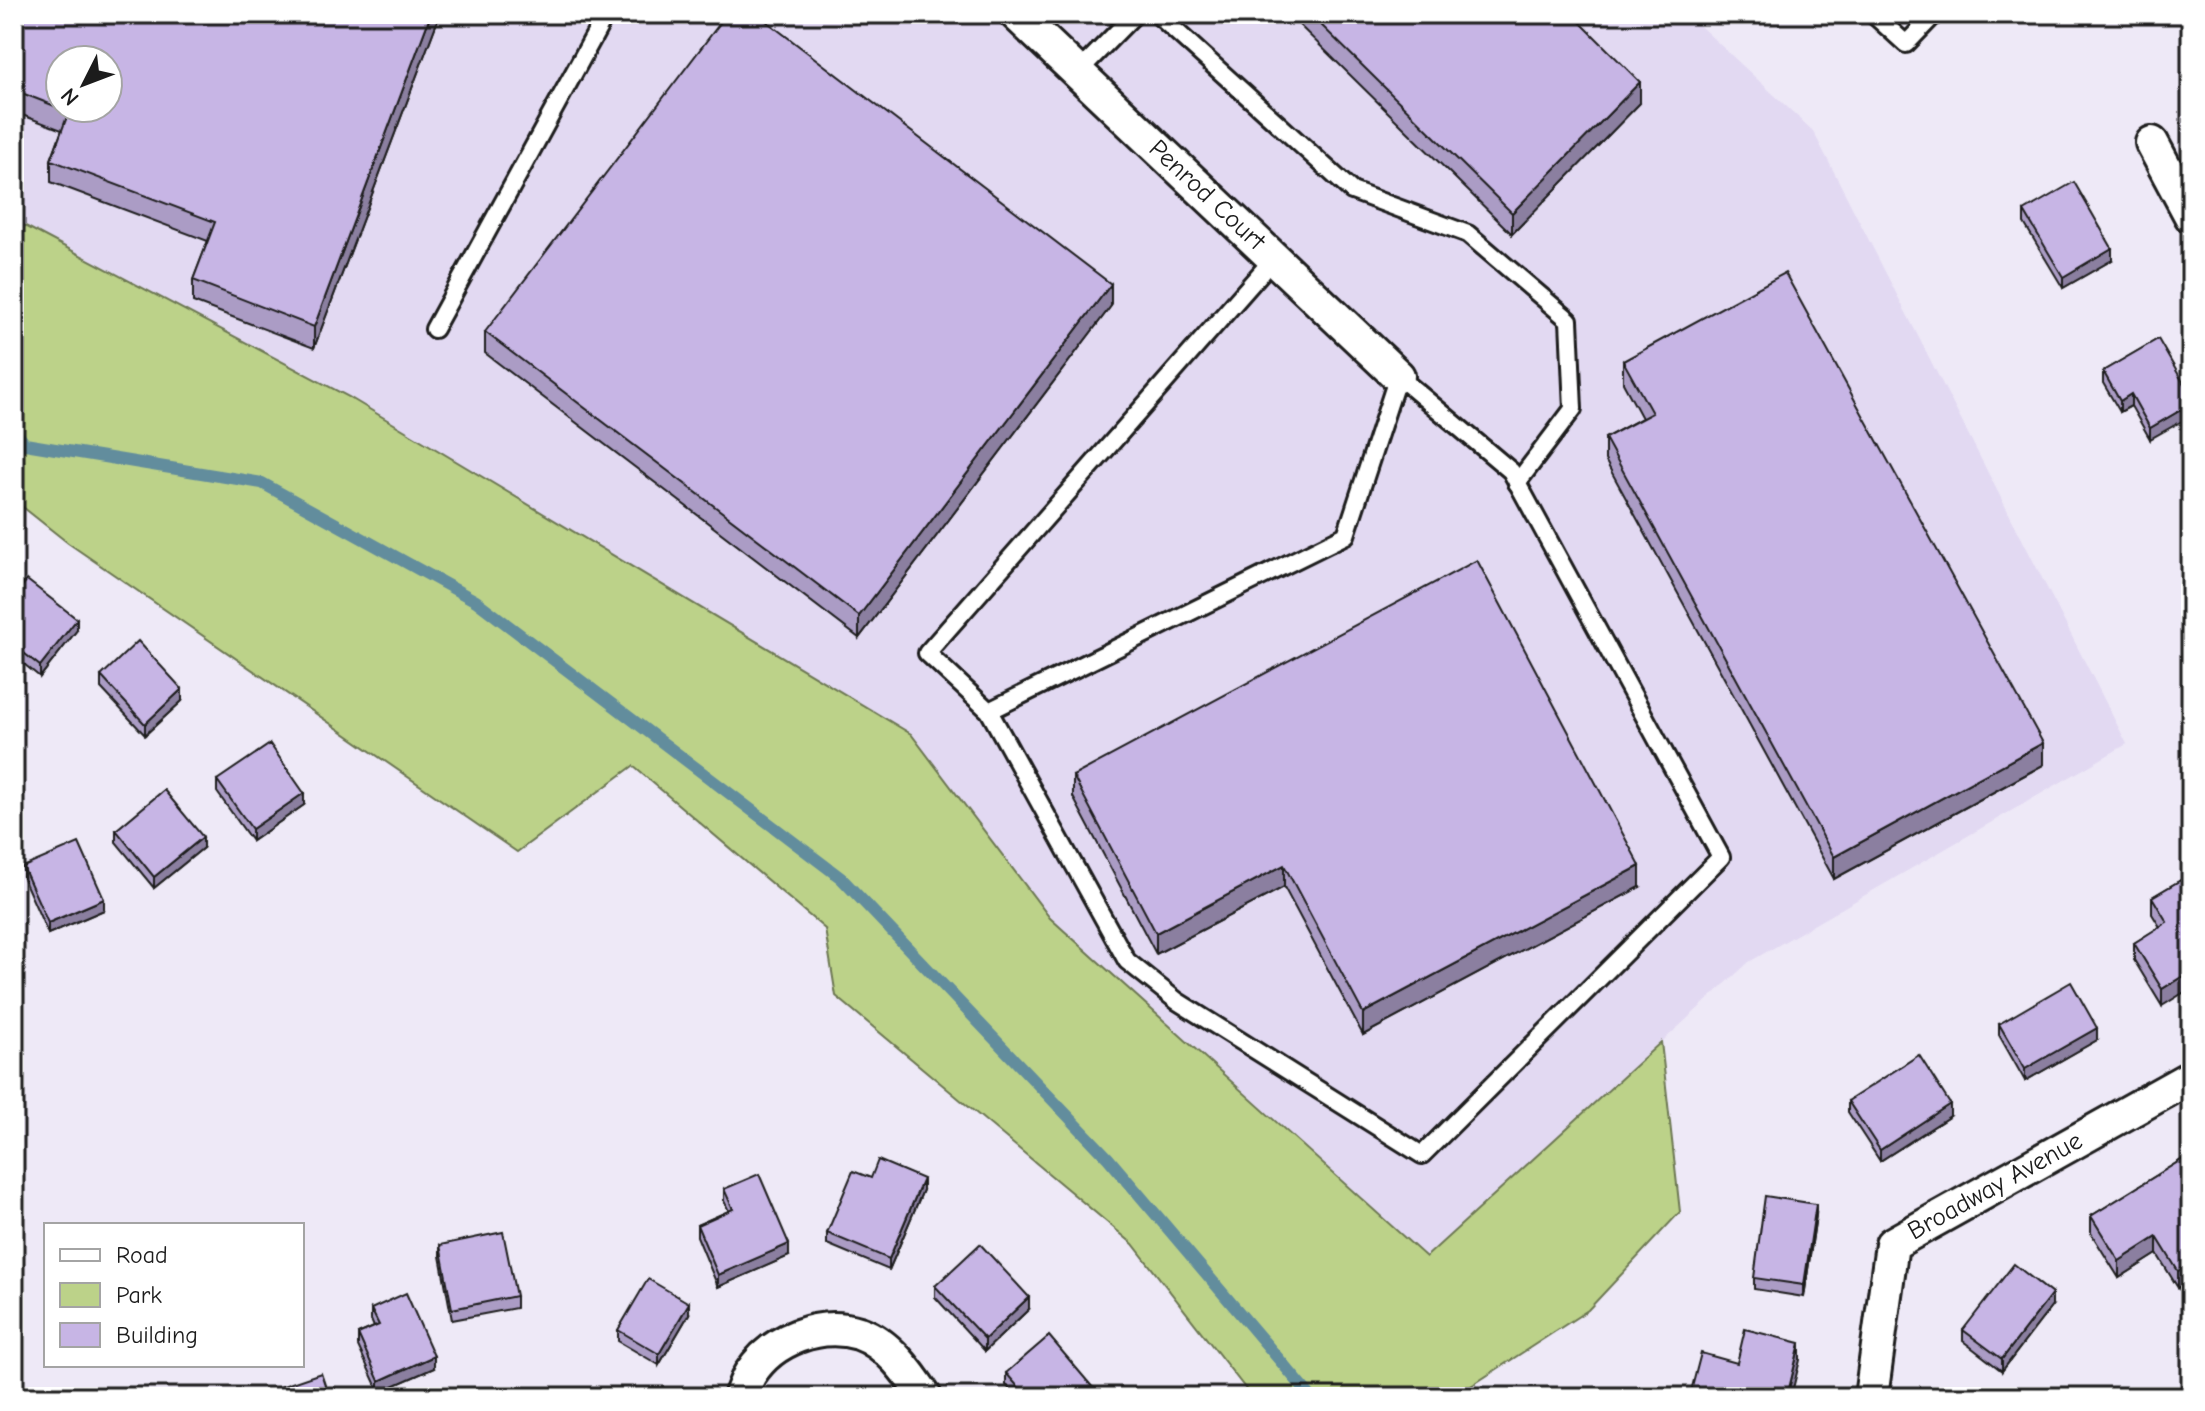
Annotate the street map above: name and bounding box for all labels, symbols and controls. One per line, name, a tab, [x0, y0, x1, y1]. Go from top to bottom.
north arrow	[44, 44, 124, 124]
text: N	[55, 83, 84, 111]
street label: Penrod Court	[1143, 134, 1272, 257]
street label: Broadway Avenue	[1902, 1126, 2088, 1246]
legend	[44, 1223, 304, 1367]
text: Road	[116, 1241, 168, 1269]
text: Park	[116, 1281, 162, 1309]
text: Building	[116, 1321, 198, 1349]

